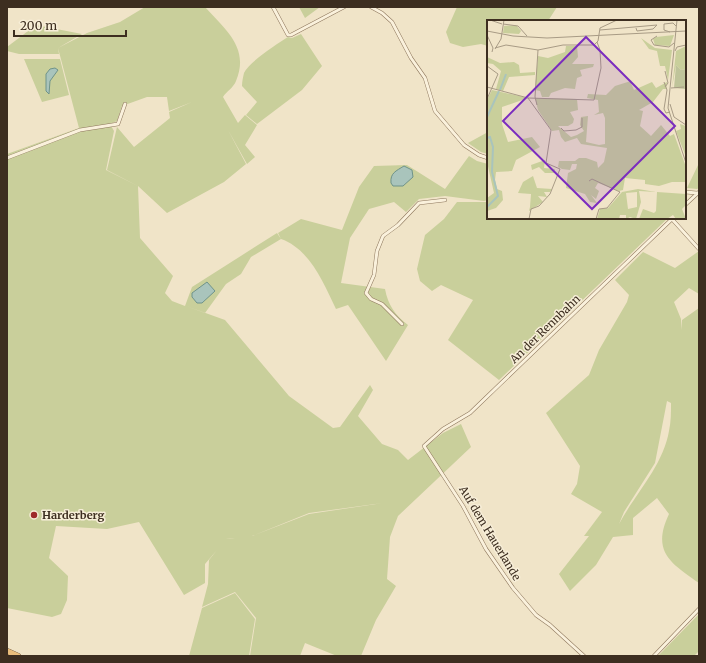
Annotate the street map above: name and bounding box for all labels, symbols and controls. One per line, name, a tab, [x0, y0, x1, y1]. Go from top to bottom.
scale bar	[14, 12, 126, 38]
text: 200 m	[20, 18, 57, 33]
inset map	[487, 20, 686, 219]
street label: An der Rennbahn	[506, 291, 584, 367]
street label: Auf dem Hauerlande	[456, 482, 524, 583]
place label: Harderberg	[42, 508, 104, 522]
marker: Harderberg	[29, 510, 39, 520]

